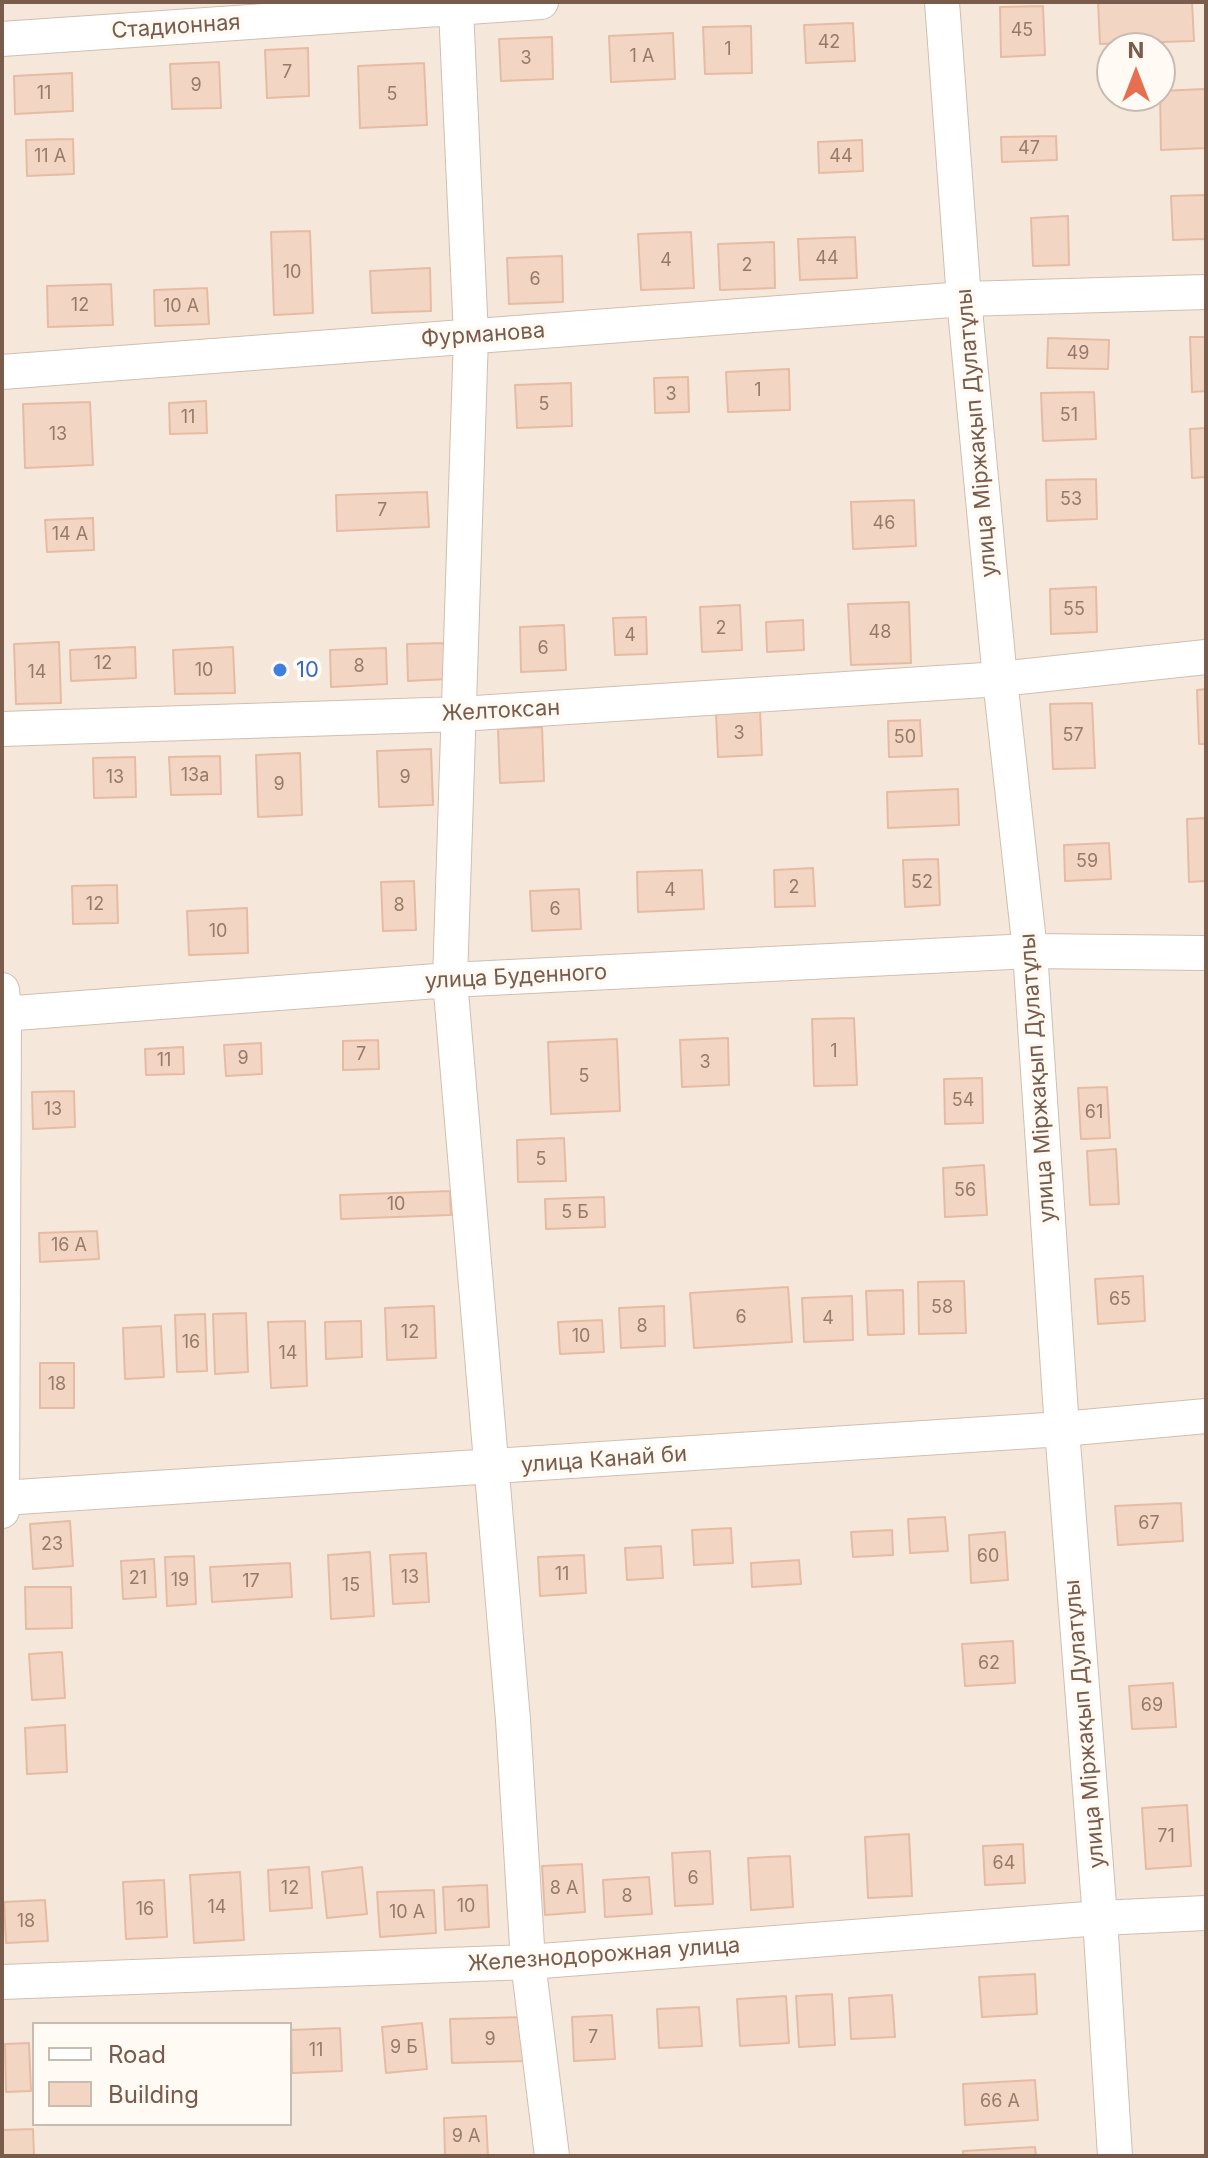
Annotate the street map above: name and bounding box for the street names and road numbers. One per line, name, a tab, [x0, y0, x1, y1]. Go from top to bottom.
street label: Стадионная	[111, 9, 241, 45]
street label: улица Міржақып Дулатұлы	[951, 287, 1003, 579]
street label: Фурманова	[420, 317, 546, 353]
street label: Желтоксан	[441, 695, 561, 727]
street label: улица Міржақып Дулатұлы	[1015, 932, 1061, 1224]
street label: улица Буденного	[424, 959, 608, 995]
street label: улица Канай би	[520, 1441, 688, 1479]
street label: улица Міржақып Дулатұлы	[1059, 1578, 1111, 1870]
street label: Железнодорожная улица	[467, 1932, 741, 1978]

